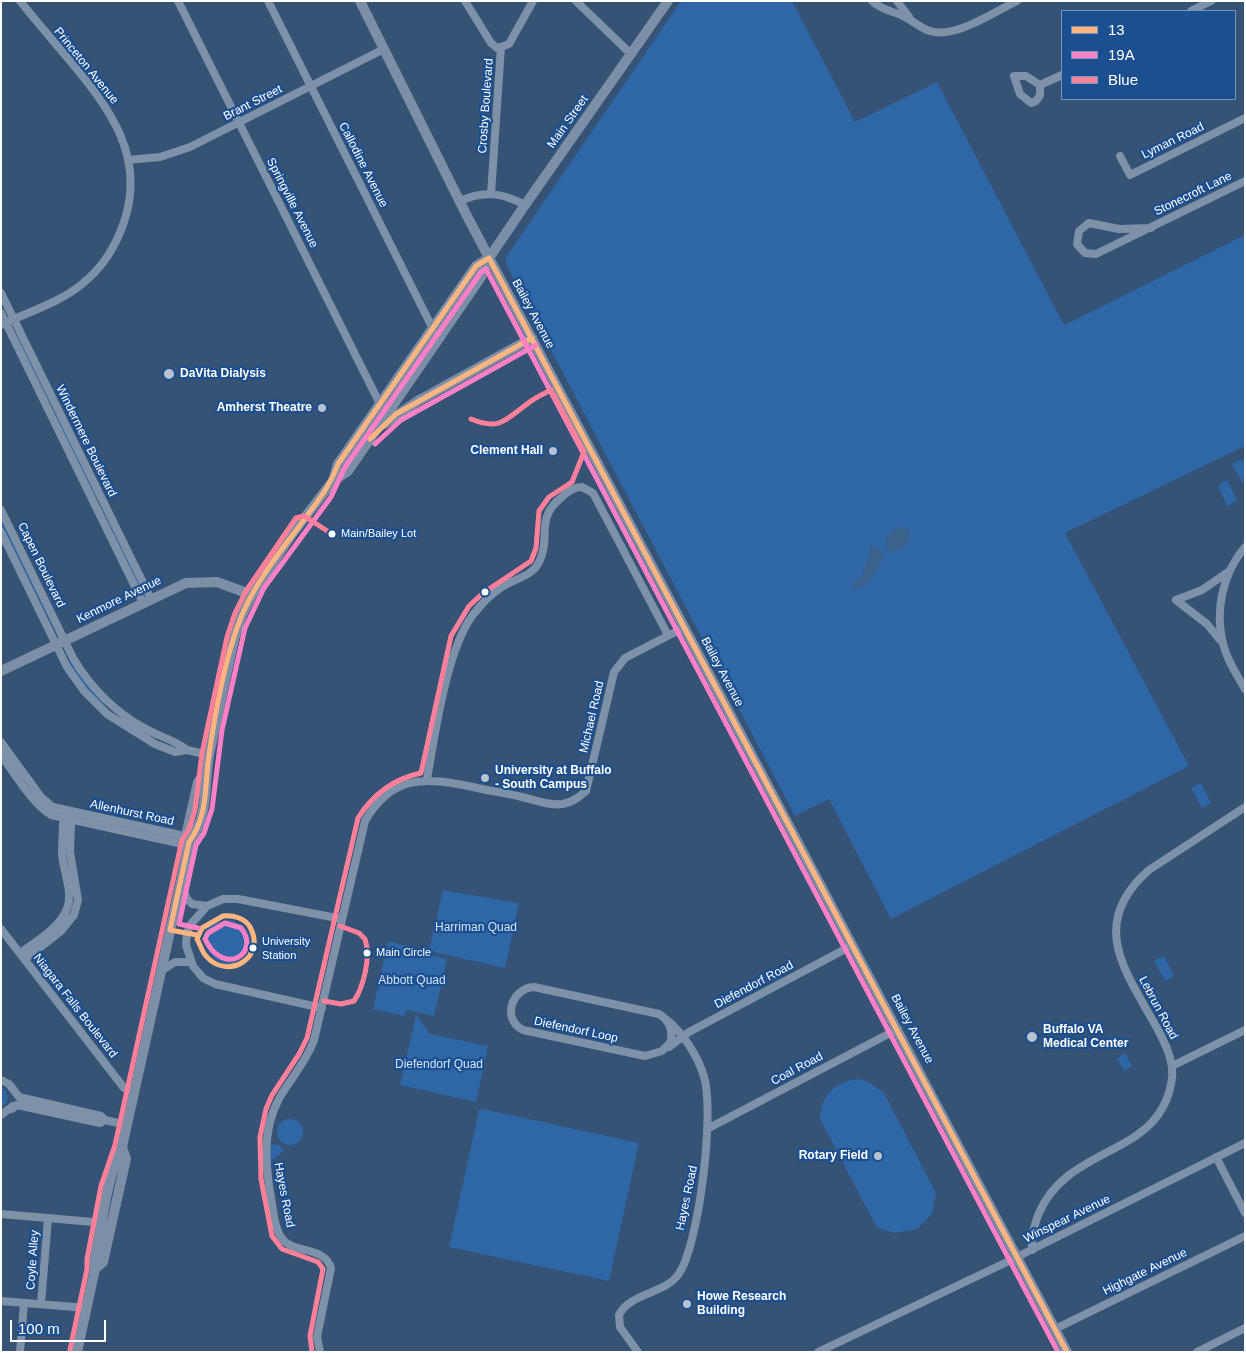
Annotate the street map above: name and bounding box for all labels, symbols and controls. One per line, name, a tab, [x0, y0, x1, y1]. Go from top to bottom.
legend	[1061, 10, 1236, 100]
text: 13	[1108, 21, 1125, 38]
street label: Princeton Avenue	[51, 25, 121, 107]
text: 19A	[1108, 46, 1135, 63]
street label: Crosby Boulevard	[475, 58, 497, 154]
text: Blue	[1108, 71, 1138, 88]
street label: Brant Street	[221, 82, 285, 124]
street label: Main Street	[545, 93, 591, 151]
street label: Callodine Avenue	[335, 120, 391, 210]
street label: Lyman Road	[1139, 120, 1207, 162]
street label: Springville Avenue	[263, 156, 321, 250]
street label: Stonecroft Lane	[1152, 169, 1234, 219]
street label: Bailey Avenue	[509, 277, 557, 351]
marker: DaVita Dialysis	[162, 367, 176, 381]
place label: DaVita Dialysis	[180, 367, 266, 381]
street label: Windermere Boulevard	[53, 383, 119, 499]
place label: Amherst Theatre	[217, 401, 312, 415]
marker: Amherst Theatre	[316, 402, 328, 414]
place label: Clement Hall	[470, 444, 543, 458]
marker: Clement Hall	[547, 445, 559, 457]
street label: Capen Boulevard	[14, 520, 68, 610]
place label: Main/Bailey Lot	[341, 527, 416, 541]
marker: Main/Bailey Lot	[327, 529, 337, 539]
street label: Kenmore Avenue	[74, 573, 164, 627]
unlabelled marker	[480, 587, 490, 597]
street label: Bailey Avenue	[698, 635, 746, 709]
street label: Michael Road	[577, 680, 607, 754]
place label: University at Buffalo - South Campus	[495, 764, 612, 792]
marker: University at Buffalo - South Campus	[479, 772, 491, 784]
street label: Allenhurst Road	[89, 797, 175, 829]
park label: Harriman Quad	[435, 921, 517, 935]
place label: University Station	[262, 935, 310, 961]
marker: University Station	[248, 943, 258, 953]
place label: Main Circle	[376, 946, 431, 960]
marker: Main Circle	[362, 948, 372, 958]
street label: Niagara Falls Boulevard	[30, 951, 120, 1061]
street label: Diefendorf Road	[712, 958, 796, 1012]
park label: Abbott Quad	[378, 974, 446, 988]
street label: Lebrun Road	[1135, 974, 1181, 1042]
street label: Bailey Avenue	[888, 992, 936, 1066]
street label: Diefendorf Loop	[533, 1014, 619, 1046]
place label: Buffalo VA Medical Center	[1043, 1023, 1128, 1051]
marker: Buffalo VA Medical Center	[1025, 1030, 1039, 1044]
street label: Coal Road	[769, 1049, 825, 1089]
park label: Diefendorf Quad	[395, 1058, 483, 1072]
place label: Rotary Field	[799, 1149, 868, 1163]
marker: Rotary Field	[872, 1150, 884, 1162]
street label: Hayes Road	[271, 1161, 297, 1229]
street label: Hayes Road	[673, 1164, 701, 1232]
street label: Winspear Avenue	[1021, 1192, 1113, 1246]
street label: Coyle Alley	[24, 1230, 42, 1290]
street label: Highgate Avenue	[1101, 1245, 1189, 1299]
place label: Howe Research Building	[697, 1290, 786, 1318]
marker: Howe Research Building	[681, 1298, 693, 1310]
scale bar	[12, 1310, 109, 1342]
text: 100 m	[18, 1320, 60, 1337]

